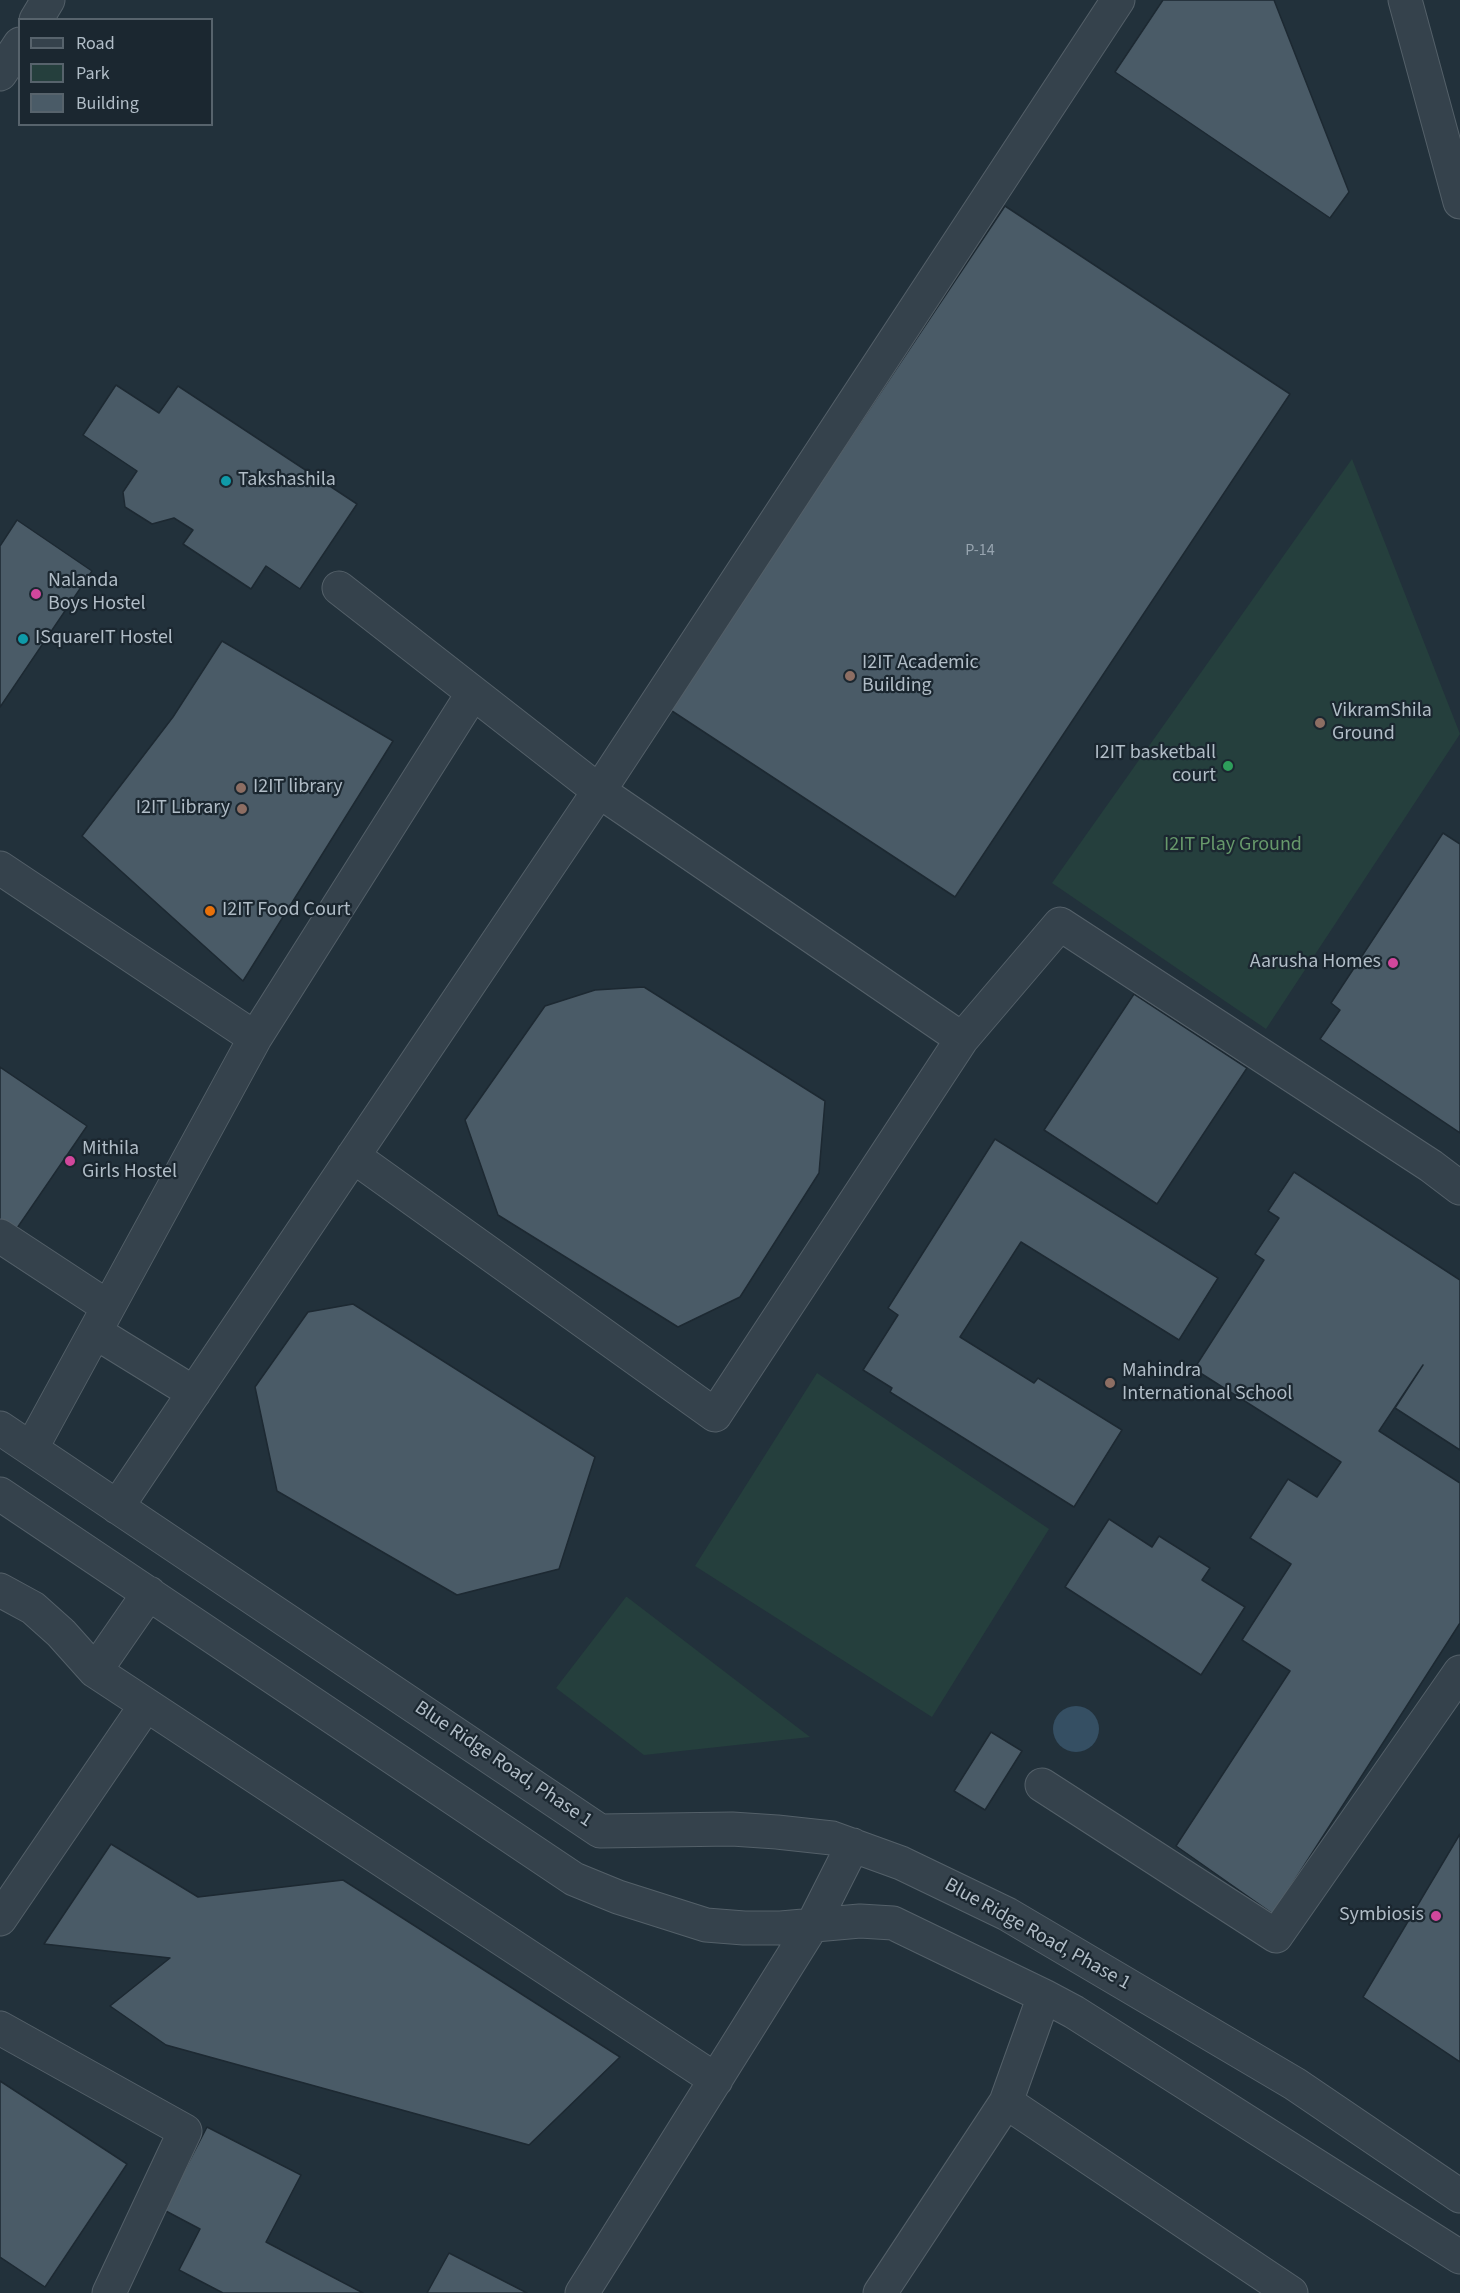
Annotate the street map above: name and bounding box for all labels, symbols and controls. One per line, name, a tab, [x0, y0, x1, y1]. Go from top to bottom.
legend	[18, 18, 213, 126]
text: Road	[76, 31, 115, 56]
text: Park	[76, 61, 110, 86]
text: Building	[76, 91, 139, 116]
place label: Takshashila	[238, 469, 336, 493]
marker: Takshashila	[219, 474, 233, 488]
house number: P-14	[965, 541, 995, 561]
place label: Nalanda Boys Hostel	[48, 570, 146, 617]
marker: Nalanda Boys Hostel	[29, 587, 43, 601]
place label: ISquareIT Hostel	[35, 627, 173, 651]
marker: ISquareIT Hostel	[16, 632, 30, 646]
place label: I2IT Academic Building	[862, 652, 979, 699]
marker: I2IT Academic Building	[843, 669, 857, 683]
place label: VikramShila Ground	[1332, 700, 1432, 747]
marker: VikramShila Ground	[1313, 716, 1327, 730]
place label: I2IT basketball court	[1094, 742, 1216, 789]
marker: I2IT basketball court	[1221, 759, 1235, 773]
place label: I2IT library	[253, 776, 343, 800]
marker: I2IT library	[234, 781, 248, 795]
place label: I2IT Library	[136, 797, 230, 821]
marker: I2IT Library	[235, 802, 249, 816]
park label: I2IT Play Ground	[1164, 834, 1302, 858]
place label: I2IT Food Court	[222, 899, 350, 923]
marker: I2IT Food Court	[203, 904, 217, 918]
place label: Aarusha Homes	[1250, 951, 1381, 975]
marker: Aarusha Homes	[1386, 956, 1400, 970]
place label: Mithila Girls Hostel	[82, 1138, 177, 1185]
marker: Mithila Girls Hostel	[63, 1154, 77, 1168]
place label: Mahindra International School	[1122, 1360, 1292, 1407]
marker: Mahindra International School	[1103, 1376, 1117, 1390]
street label: Blue Ridge Road, Phase 1	[410, 1697, 596, 1833]
street label: Blue Ridge Road, Phase 1	[940, 1874, 1134, 1996]
place label: Symbiosis	[1339, 1904, 1424, 1928]
marker: Symbiosis	[1429, 1909, 1443, 1923]

